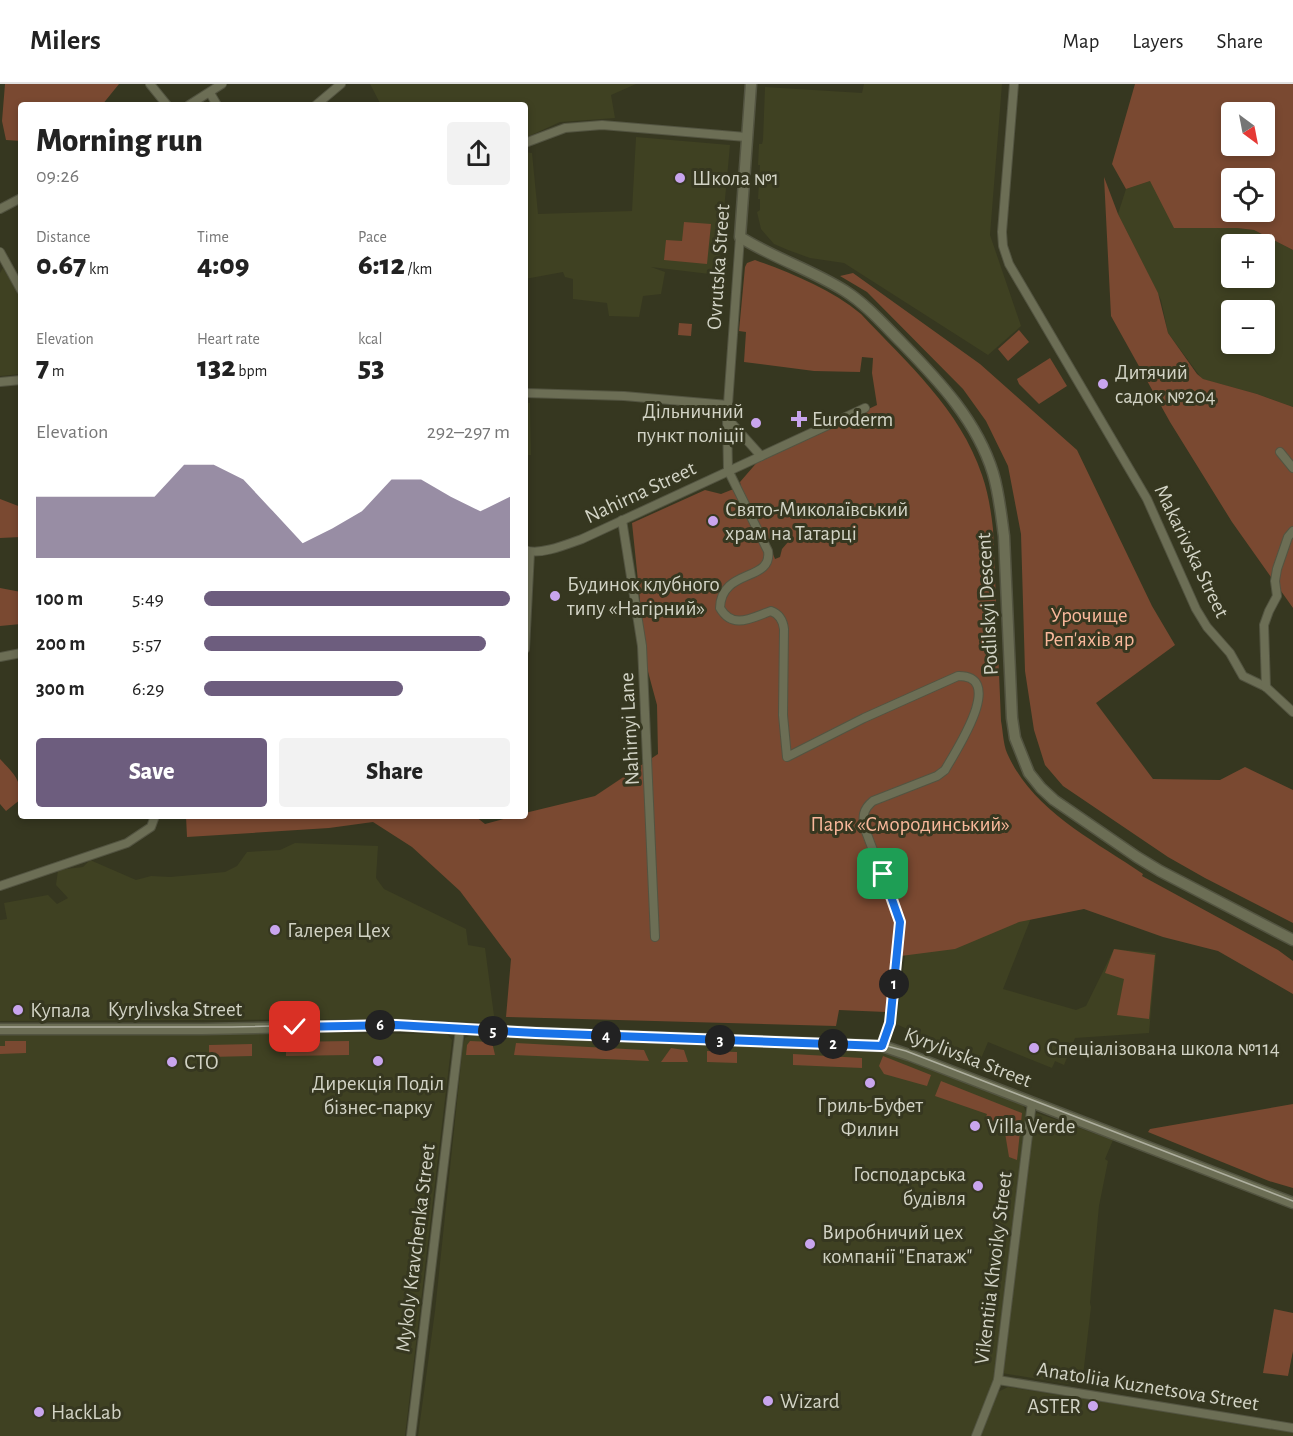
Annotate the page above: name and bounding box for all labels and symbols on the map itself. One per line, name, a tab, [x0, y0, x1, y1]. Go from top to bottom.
north arrow	[1221, 102, 1275, 156]
place label: Школа №1	[692, 168, 779, 189]
marker: Школа №1	[673, 171, 687, 185]
street label: Ovrutska Street	[704, 203, 733, 331]
place label: Дитячий садок №204	[1115, 362, 1216, 407]
marker: Дитячий садок №204	[1096, 377, 1110, 391]
place label: Дільничний пункт поліції	[636, 401, 744, 446]
place label: Euroderm	[812, 409, 893, 430]
marker: Euroderm	[790, 410, 808, 428]
marker: Дільничний пункт поліції	[749, 416, 763, 430]
street label: Nahirna Street	[581, 457, 699, 527]
street label: Makarivska Street	[1150, 481, 1233, 621]
place label: Свято-Миколаївський храм на Татарці	[725, 499, 908, 544]
marker: Свято-Миколаївський храм на Татарці	[706, 514, 720, 528]
street label: Podilskyi Descent	[973, 532, 1002, 676]
place label: Будинок клубного типу «Нагірний»	[566, 574, 720, 619]
marker: Будинок клубного типу «Нагірний»	[548, 589, 562, 603]
park label: Урочище Реп'яхів яр	[1043, 605, 1135, 650]
street label: Nahirnyi Lane	[616, 672, 643, 786]
park label: Парк «Смородинський»	[810, 814, 1010, 835]
pin	[857, 848, 908, 899]
place label: Галерея Цех	[287, 920, 390, 941]
marker: Галерея Цех	[268, 923, 282, 937]
pin: 1	[879, 969, 909, 999]
street label: Kyrylivska Street	[108, 999, 243, 1020]
place label: Купала	[30, 1000, 91, 1021]
pin	[269, 1001, 320, 1052]
marker: Купала	[11, 1003, 25, 1017]
pin: 6	[365, 1010, 395, 1040]
pin: 5	[478, 1016, 508, 1046]
pin: 4	[591, 1021, 621, 1051]
street label: Kyrylivska Street	[901, 1024, 1035, 1091]
pin: 3	[705, 1025, 735, 1055]
pin: 2	[818, 1029, 848, 1059]
place label: Спеціалізована школа №114	[1046, 1038, 1280, 1059]
marker: Спеціалізована школа №114	[1027, 1041, 1041, 1055]
place label: СТО	[184, 1052, 219, 1073]
marker: Дирекція Поділ бізнес-парку	[371, 1054, 385, 1068]
marker: СТО	[165, 1055, 179, 1069]
place label: Дирекція Поділ бізнес-парку	[312, 1073, 444, 1118]
marker: Гриль-Буфет Филин	[863, 1076, 877, 1090]
place label: Гриль-Буфет Филин	[817, 1095, 923, 1140]
place label: Villa Verde	[987, 1116, 1075, 1137]
marker: Villa Verde	[968, 1119, 982, 1133]
street label: Mykoly Kravchenka Street	[392, 1143, 439, 1353]
place label: Господарська будівля	[853, 1164, 966, 1209]
street label: Vikentiia Khvoiky Street	[971, 1170, 1016, 1366]
marker: Господарська будівля	[971, 1179, 985, 1193]
place label: Виробничий цех компанії "Епатаж"	[822, 1222, 972, 1267]
marker: Виробничий цех компанії "Епатаж"	[803, 1237, 817, 1251]
street label: Anatoliia Kuznetsova Street	[1035, 1359, 1261, 1414]
place label: Wizard	[780, 1391, 840, 1412]
marker: Wizard	[761, 1394, 775, 1408]
place label: ASTER	[1027, 1396, 1081, 1417]
marker: ASTER	[1086, 1399, 1100, 1413]
place label: HackLab	[51, 1402, 122, 1423]
marker: HackLab	[32, 1405, 46, 1419]

